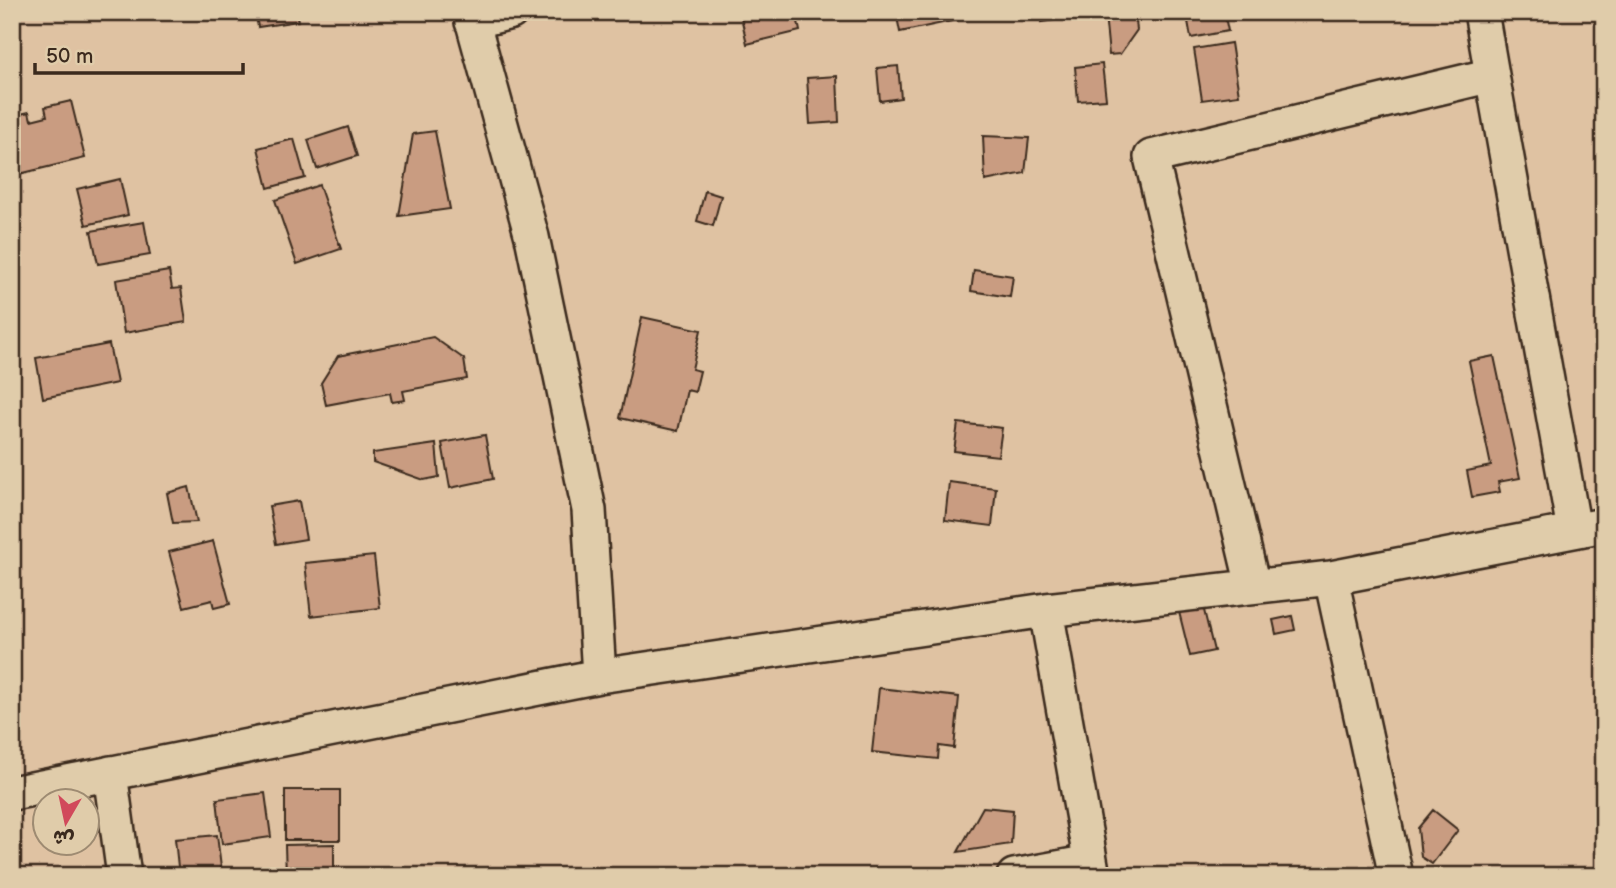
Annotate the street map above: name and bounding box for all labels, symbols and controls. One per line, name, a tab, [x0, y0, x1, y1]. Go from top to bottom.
scale bar	[35, 32, 243, 76]
text: 50 m	[46, 44, 93, 69]
north arrow	[32, 786, 102, 856]
text: ش	[51, 824, 76, 850]

